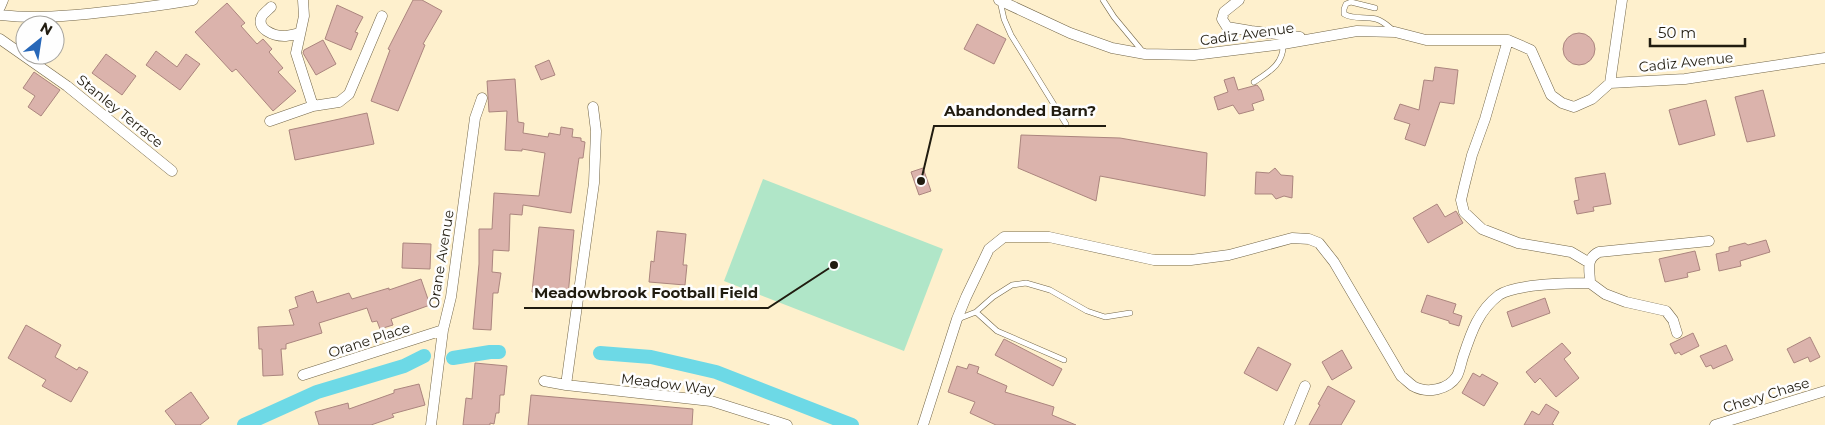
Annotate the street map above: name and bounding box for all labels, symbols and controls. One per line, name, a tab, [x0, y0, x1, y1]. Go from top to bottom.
north arrow	[15, 15, 65, 65]
scale bar	[1650, 15, 1745, 47]
text: N	[37, 18, 56, 39]
street label: Cadiz Avenue	[1199, 18, 1295, 50]
text: 50 m	[1658, 23, 1696, 42]
street label: Cadiz Avenue	[1638, 48, 1734, 76]
street label: Stanley Terrace	[73, 71, 167, 151]
callout: Abandonded Barn?	[934, 96, 1106, 126]
text: Abandonded Barn?	[943, 101, 1096, 120]
street label: Orane Avenue	[424, 208, 458, 310]
callout: Meadowbrook Football Field	[524, 278, 768, 308]
text: Meadowbrook Football Field	[534, 283, 758, 302]
street label: Orane Place	[326, 318, 412, 362]
street label: Meadow Way	[620, 369, 716, 399]
street label: Chevy Chase	[1721, 373, 1811, 417]

